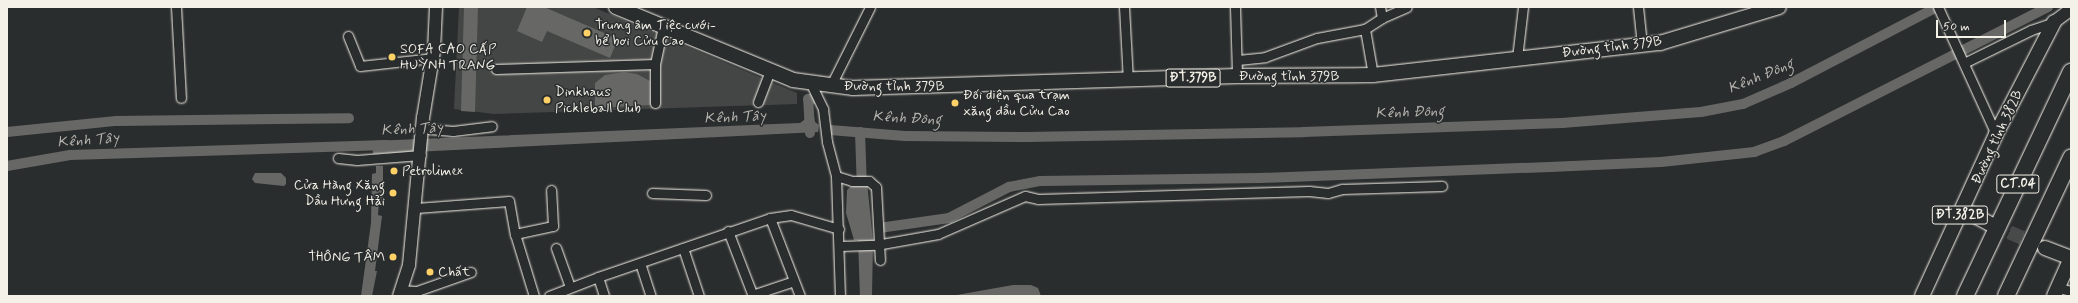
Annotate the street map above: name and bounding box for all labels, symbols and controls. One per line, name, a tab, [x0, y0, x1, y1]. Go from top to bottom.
scale bar	[1938, 12, 2008, 38]
place label: Trung âm Tiệc cưới- bể bơi Cửu Cao	[595, 17, 712, 50]
text: 50 m	[1943, 19, 1970, 35]
marker: Trung âm Tiệc cưới- bể bơi Cửu Cao	[582, 28, 592, 38]
street label: Đường tỉnh 379B	[1560, 32, 1664, 62]
place label: SOFA CAO CẤP HUỲNH TRANG	[400, 41, 497, 74]
marker: SOFA CAO CẤP HUỲNH TRANG	[387, 52, 397, 62]
water label: Kênh Đông	[1726, 56, 1796, 98]
road number: ĐT.379B	[1165, 67, 1221, 89]
street label: Đường tỉnh 379B	[1238, 68, 1340, 84]
street label: Đường tỉnh 379B	[843, 78, 945, 94]
place label: Dinkhaus Pickleball Club	[555, 84, 644, 116]
street label: Đường tỉnh 382B	[1967, 86, 2027, 188]
place label: Đối diện qua trạm xăng dầu Cửu Cao	[963, 87, 1069, 120]
marker: Dinkhaus Pickleball Club	[542, 95, 552, 105]
marker: Đối diện qua trạm xăng dầu Cửu Cao	[950, 98, 960, 108]
water label: Kênh Đông	[1375, 103, 1445, 123]
water label: Kênh Tây	[704, 108, 766, 128]
water label: Kênh Đông	[872, 108, 942, 130]
water label: Kênh Tây	[381, 120, 443, 140]
water label: Kênh Tây	[57, 130, 119, 152]
place label: Petrolimex	[402, 163, 463, 179]
marker: Petrolimex	[389, 166, 399, 176]
road number: CT.04	[1996, 173, 2040, 195]
place label: Cửa Hàng Xăng Dầu Hưng Hải	[293, 177, 385, 210]
marker: Cửa Hàng Xăng Dầu Hưng Hải	[388, 188, 398, 198]
road number: ĐT.382B	[1931, 204, 1989, 226]
place label: THÔNG TÂM	[309, 249, 385, 265]
marker: THÔNG TÂM	[388, 252, 398, 262]
place label: Chất	[438, 264, 470, 280]
marker: Chất	[425, 267, 435, 277]

